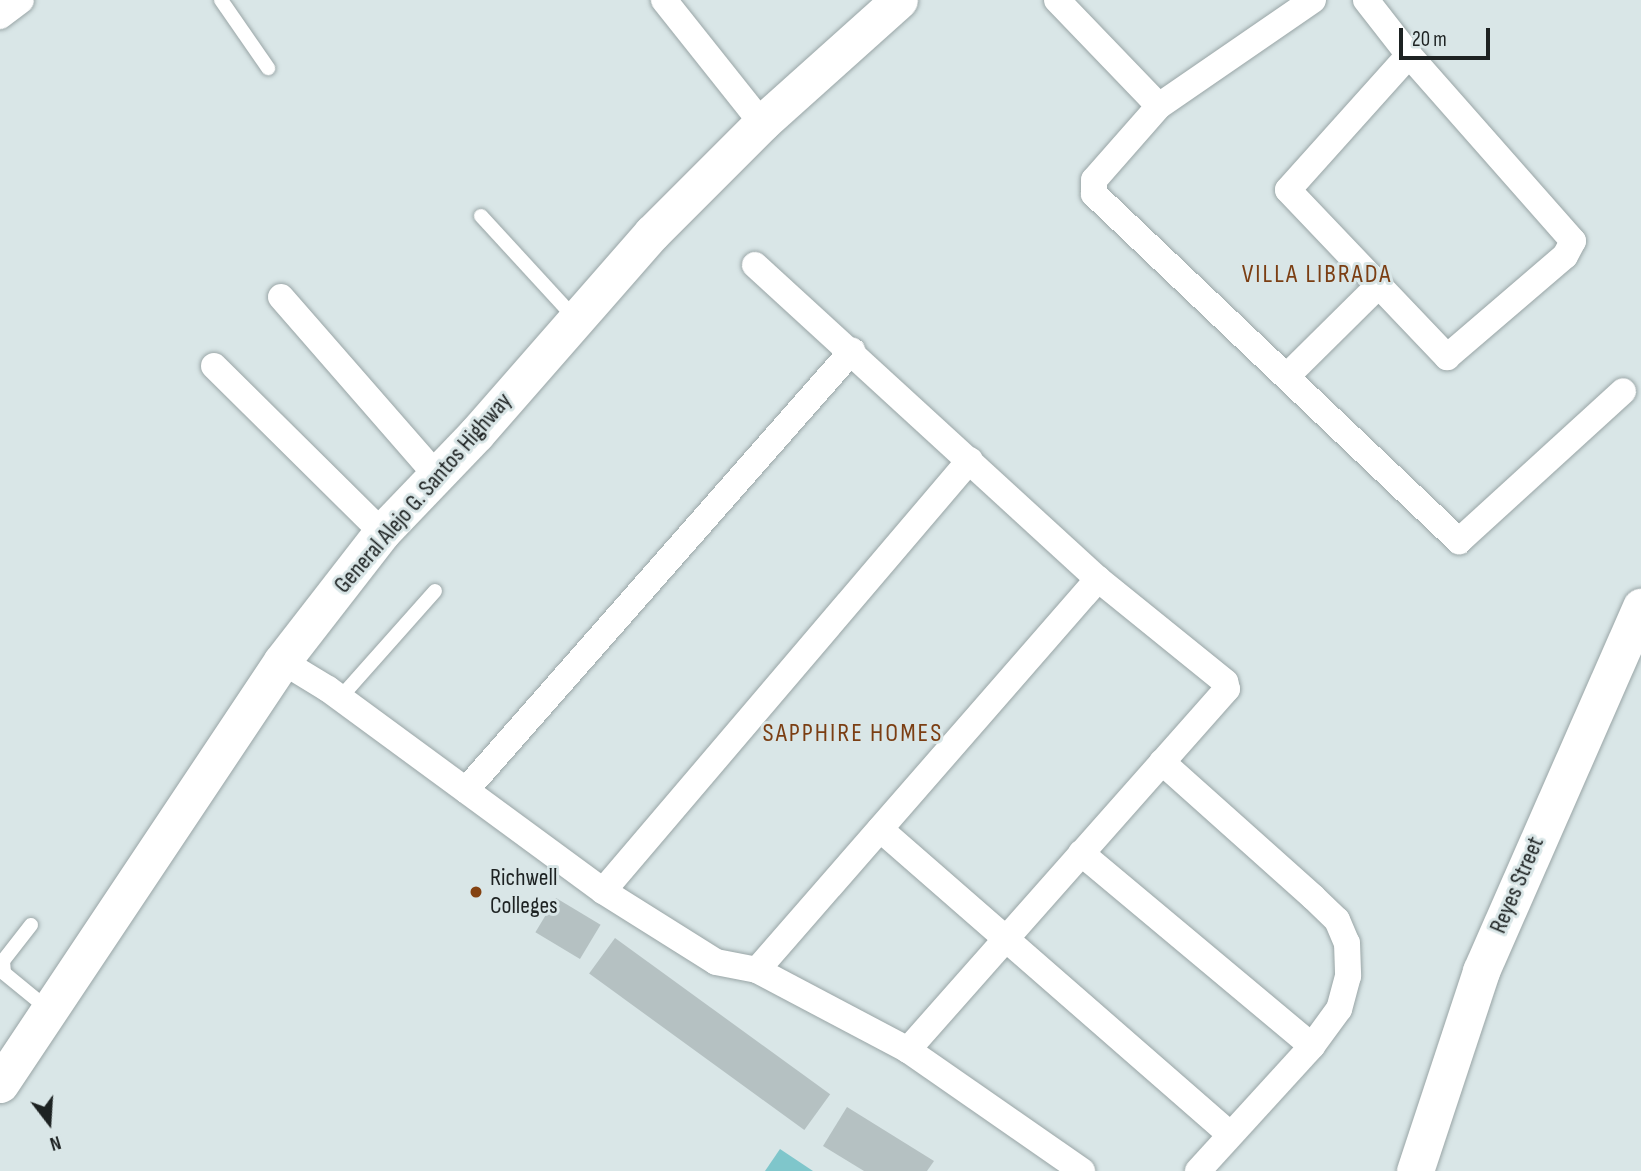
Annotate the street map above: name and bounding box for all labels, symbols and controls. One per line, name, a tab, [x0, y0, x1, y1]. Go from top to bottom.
scale bar	[1403, 14, 1494, 58]
text: 20 m	[1412, 27, 1447, 52]
district label: VILLA LIBRADA	[1243, 259, 1391, 291]
street label: General Alejo G. Santos Highway	[328, 387, 518, 599]
district label: SAPPHIRE HOMES	[764, 718, 942, 750]
street label: Reyes Street	[1484, 832, 1550, 938]
place label: Richwell Colleges	[490, 864, 558, 920]
marker: Richwell Colleges	[468, 884, 484, 900]
north arrow	[14, 1087, 84, 1157]
text: N	[47, 1130, 64, 1155]

